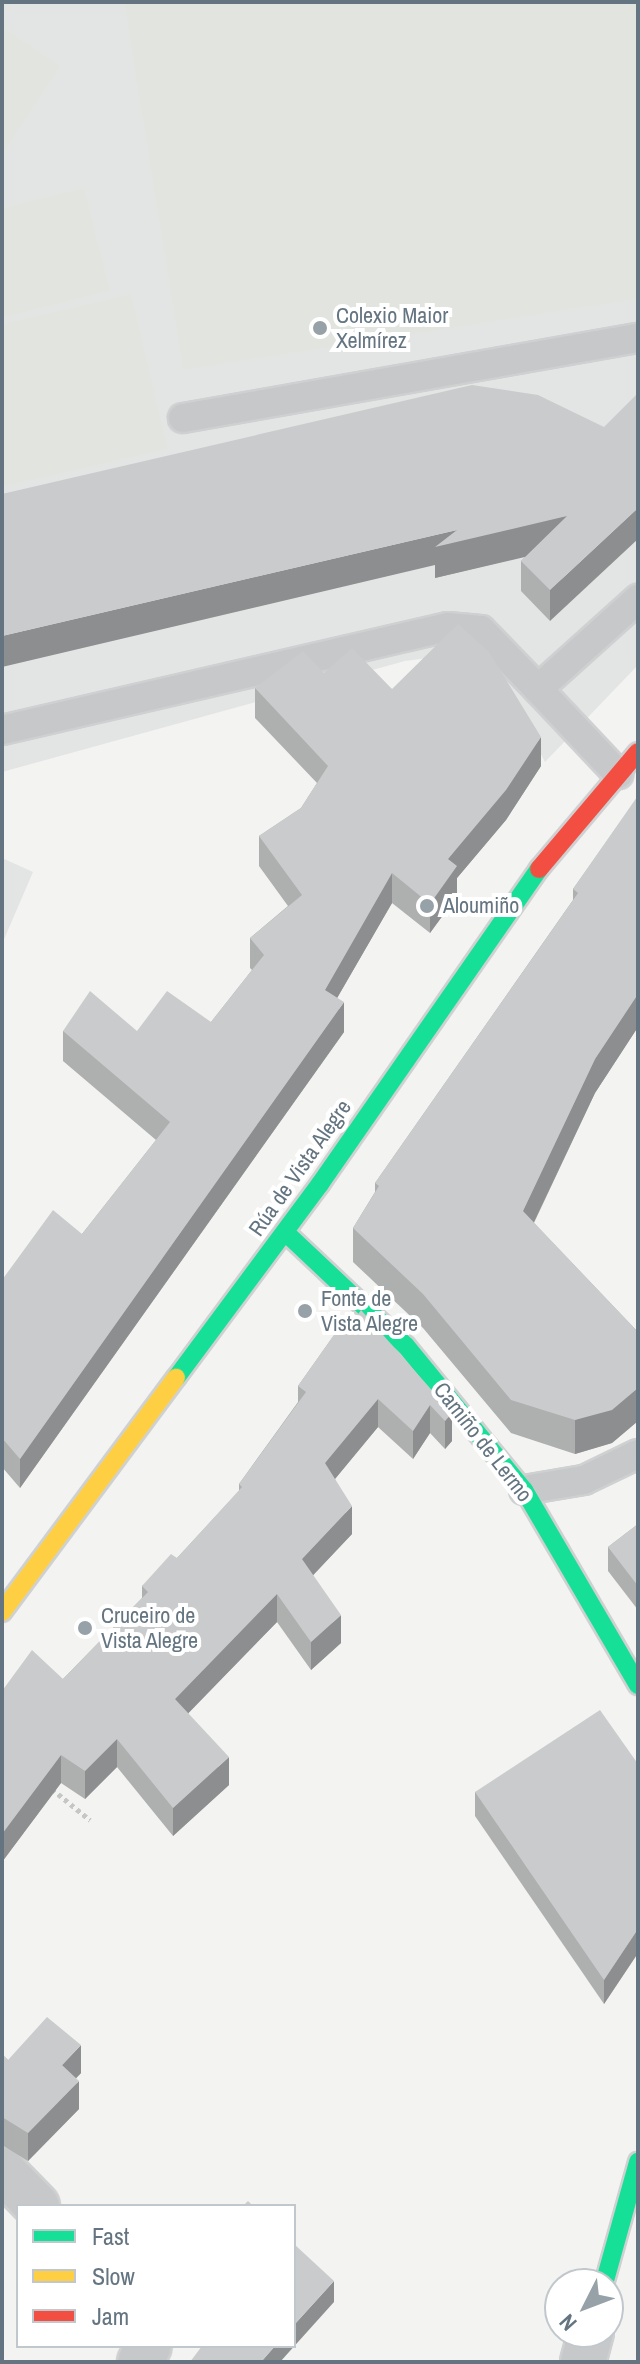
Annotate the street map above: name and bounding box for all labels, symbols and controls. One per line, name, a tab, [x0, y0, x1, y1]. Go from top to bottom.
place label: Colexio Maior Xelmírez	[336, 302, 448, 354]
marker: Colexio Maior Xelmírez	[311, 319, 329, 337]
place label: Aloumiño	[443, 893, 519, 919]
marker: Aloumiño	[418, 897, 436, 915]
street label: Rúa de Vista Alegre	[243, 1094, 357, 1242]
place label: Fonte de Vista Alegre	[321, 1285, 419, 1336]
marker: Fonte de Vista Alegre	[296, 1302, 314, 1320]
street label: Camiño de Lermo	[428, 1377, 538, 1507]
place label: Cruceiro de Vista Alegre	[101, 1602, 199, 1654]
marker: Cruceiro de Vista Alegre	[76, 1619, 94, 1637]
legend	[16, 2204, 296, 2348]
text: Fast	[92, 2220, 129, 2252]
text: Slow	[92, 2260, 135, 2292]
north arrow	[544, 2268, 624, 2348]
text: Jam	[92, 2300, 129, 2332]
text: N	[552, 2308, 583, 2338]

